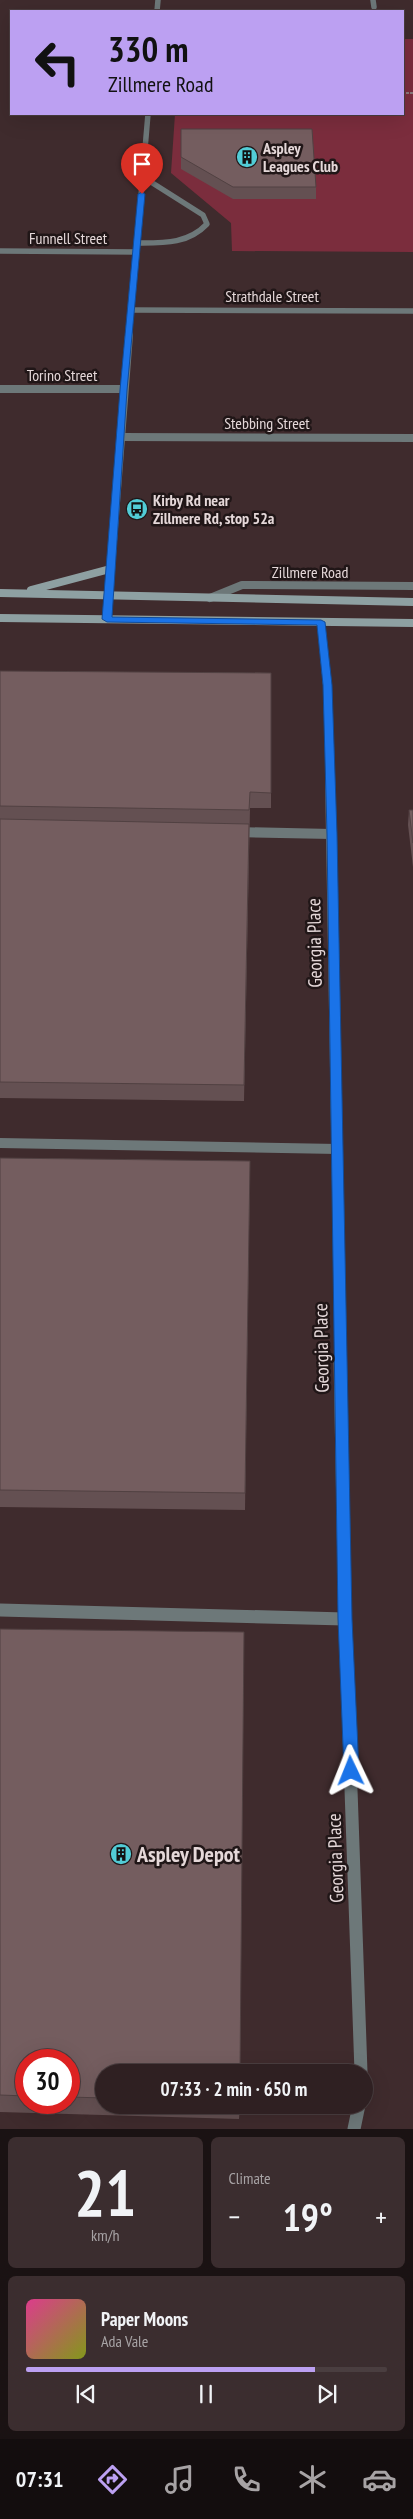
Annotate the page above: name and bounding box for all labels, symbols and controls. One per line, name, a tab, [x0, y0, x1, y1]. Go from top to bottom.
text: 330 m	[108, 26, 189, 72]
icon: left	[25, 30, 90, 95]
text: Zillmere Road	[108, 70, 213, 98]
place label: Aspley Leagues Club	[262, 138, 338, 176]
pin	[121, 143, 163, 194]
building icon: Aspley Leagues Club	[235, 145, 259, 169]
icon: arrive	[128, 150, 156, 178]
street label: Funnell Street	[29, 228, 108, 248]
street label: Strathdale Street	[225, 286, 319, 306]
street label: Torino Street	[27, 365, 98, 385]
street label: Stebbing Street	[224, 413, 310, 433]
place label: Kirby Rd near Zillmere Rd, stop 52a	[153, 490, 275, 528]
bus stop icon: Kirby Rd near Zillmere Rd, stop 52a	[125, 497, 149, 521]
street label: Zillmere Road	[272, 562, 348, 582]
street label: Georgia Place	[301, 898, 327, 988]
street label: Georgia Place	[308, 1303, 334, 1393]
position arrow	[324, 1744, 376, 1796]
street label: Georgia Place	[321, 1813, 349, 1903]
place label: Aspley Depot	[136, 1840, 241, 1868]
building icon: Aspley Depot	[109, 1842, 133, 1866]
speed limit sign: 30	[15, 2049, 80, 2114]
text: 07:33 · 2 min · 650 m	[161, 2077, 307, 2101]
text: 21	[74, 2150, 136, 2234]
text: Climate	[229, 2168, 271, 2188]
text: 19°	[283, 2192, 333, 2241]
text: −	[229, 2198, 240, 2235]
text: +	[375, 2198, 387, 2235]
text: km/h	[91, 2225, 119, 2245]
text: Paper Moons	[101, 2307, 188, 2331]
text: Ada Vale	[101, 2331, 148, 2351]
icon: previous	[72, 2380, 100, 2408]
icon: pause	[192, 2380, 220, 2408]
icon: next	[313, 2380, 341, 2408]
icon: directions	[95, 2462, 130, 2497]
icon: music	[162, 2462, 197, 2497]
icon: phone	[229, 2462, 264, 2497]
icon: climate	[295, 2462, 330, 2497]
icon: car	[362, 2462, 397, 2497]
text: 07:31	[16, 2465, 63, 2493]

